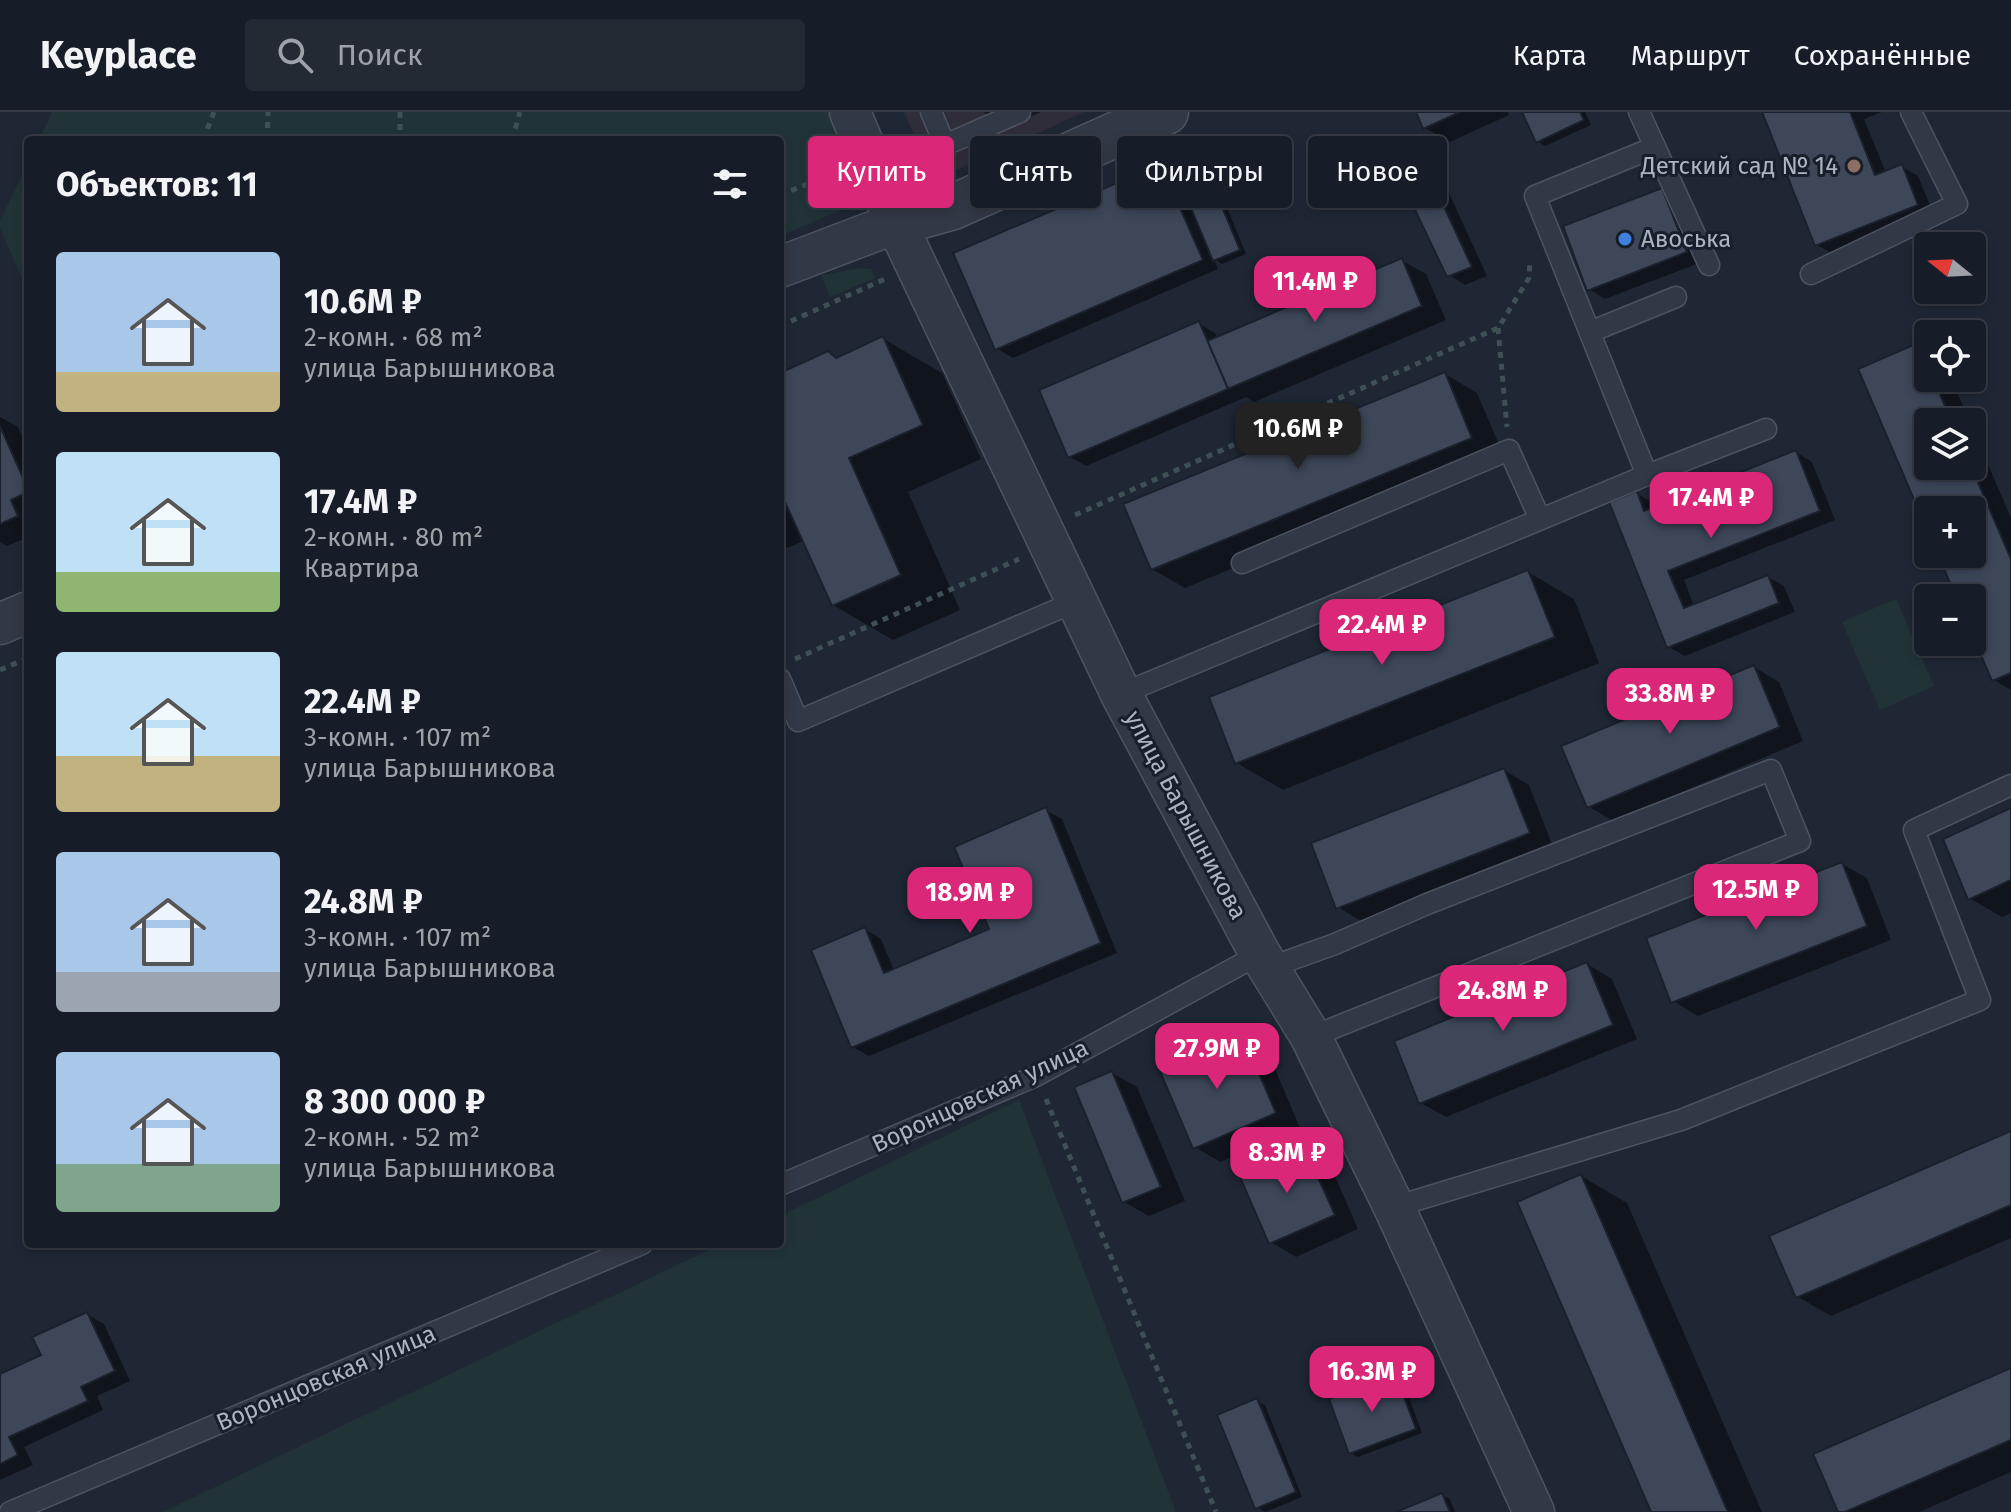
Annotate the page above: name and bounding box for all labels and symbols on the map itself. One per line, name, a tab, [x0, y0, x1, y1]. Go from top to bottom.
place label: Детский сад № 14	[1640, 152, 1838, 180]
marker: Детский сад № 14	[1845, 157, 1863, 175]
place label: Авоська	[1641, 225, 1731, 253]
marker: Авоська	[1616, 230, 1634, 248]
north arrow	[1914, 232, 1986, 304]
pin: 11.4M ₽	[1241, 256, 1389, 324]
pin: 10.6M ₽	[1224, 403, 1372, 471]
pin: 17.4M ₽	[1637, 472, 1785, 540]
pin: 22.4M ₽	[1308, 599, 1456, 667]
pin: 33.8M ₽	[1596, 668, 1744, 736]
street label: улица Барышникова	[1119, 706, 1253, 924]
pin: 12.5M ₽	[1682, 864, 1830, 932]
pin: 18.9M ₽	[896, 867, 1044, 935]
pin: 24.8M ₽	[1429, 965, 1577, 1033]
pin: 27.9M ₽	[1143, 1023, 1291, 1091]
street label: Воронцовская улица	[867, 1034, 1093, 1158]
pin: 8.3M ₽	[1222, 1127, 1352, 1195]
street label: Воронцовская улица	[212, 1319, 440, 1437]
pin: 16.3M ₽	[1298, 1346, 1446, 1414]

